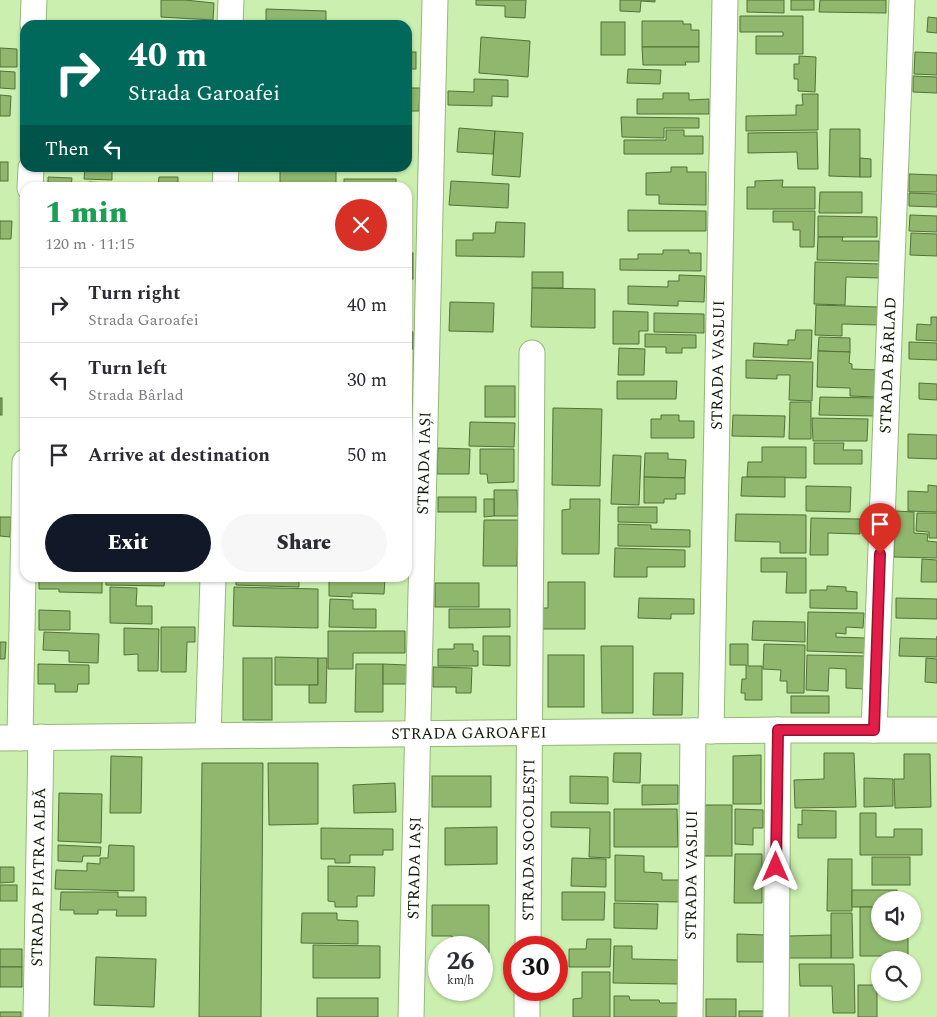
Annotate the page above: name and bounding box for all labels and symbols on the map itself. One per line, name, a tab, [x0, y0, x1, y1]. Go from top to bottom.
street label: STRADA BÂRLAD	[873, 296, 903, 434]
street label: STRADA VASLUI	[705, 300, 731, 430]
street label: STRADA IAȘI	[411, 411, 437, 515]
pin	[859, 503, 901, 554]
street label: STRADA GAROAFEI	[391, 720, 547, 746]
street label: STRADA SOCOLEȘTI	[516, 759, 541, 921]
street label: STRADA PIATRA ALBĂ	[25, 787, 52, 967]
street label: STRADA VASLUI	[679, 810, 704, 940]
street label: STRADA IAȘI	[401, 816, 428, 920]
position arrow	[749, 840, 801, 892]
speed limit sign: 30	[503, 936, 568, 1001]

